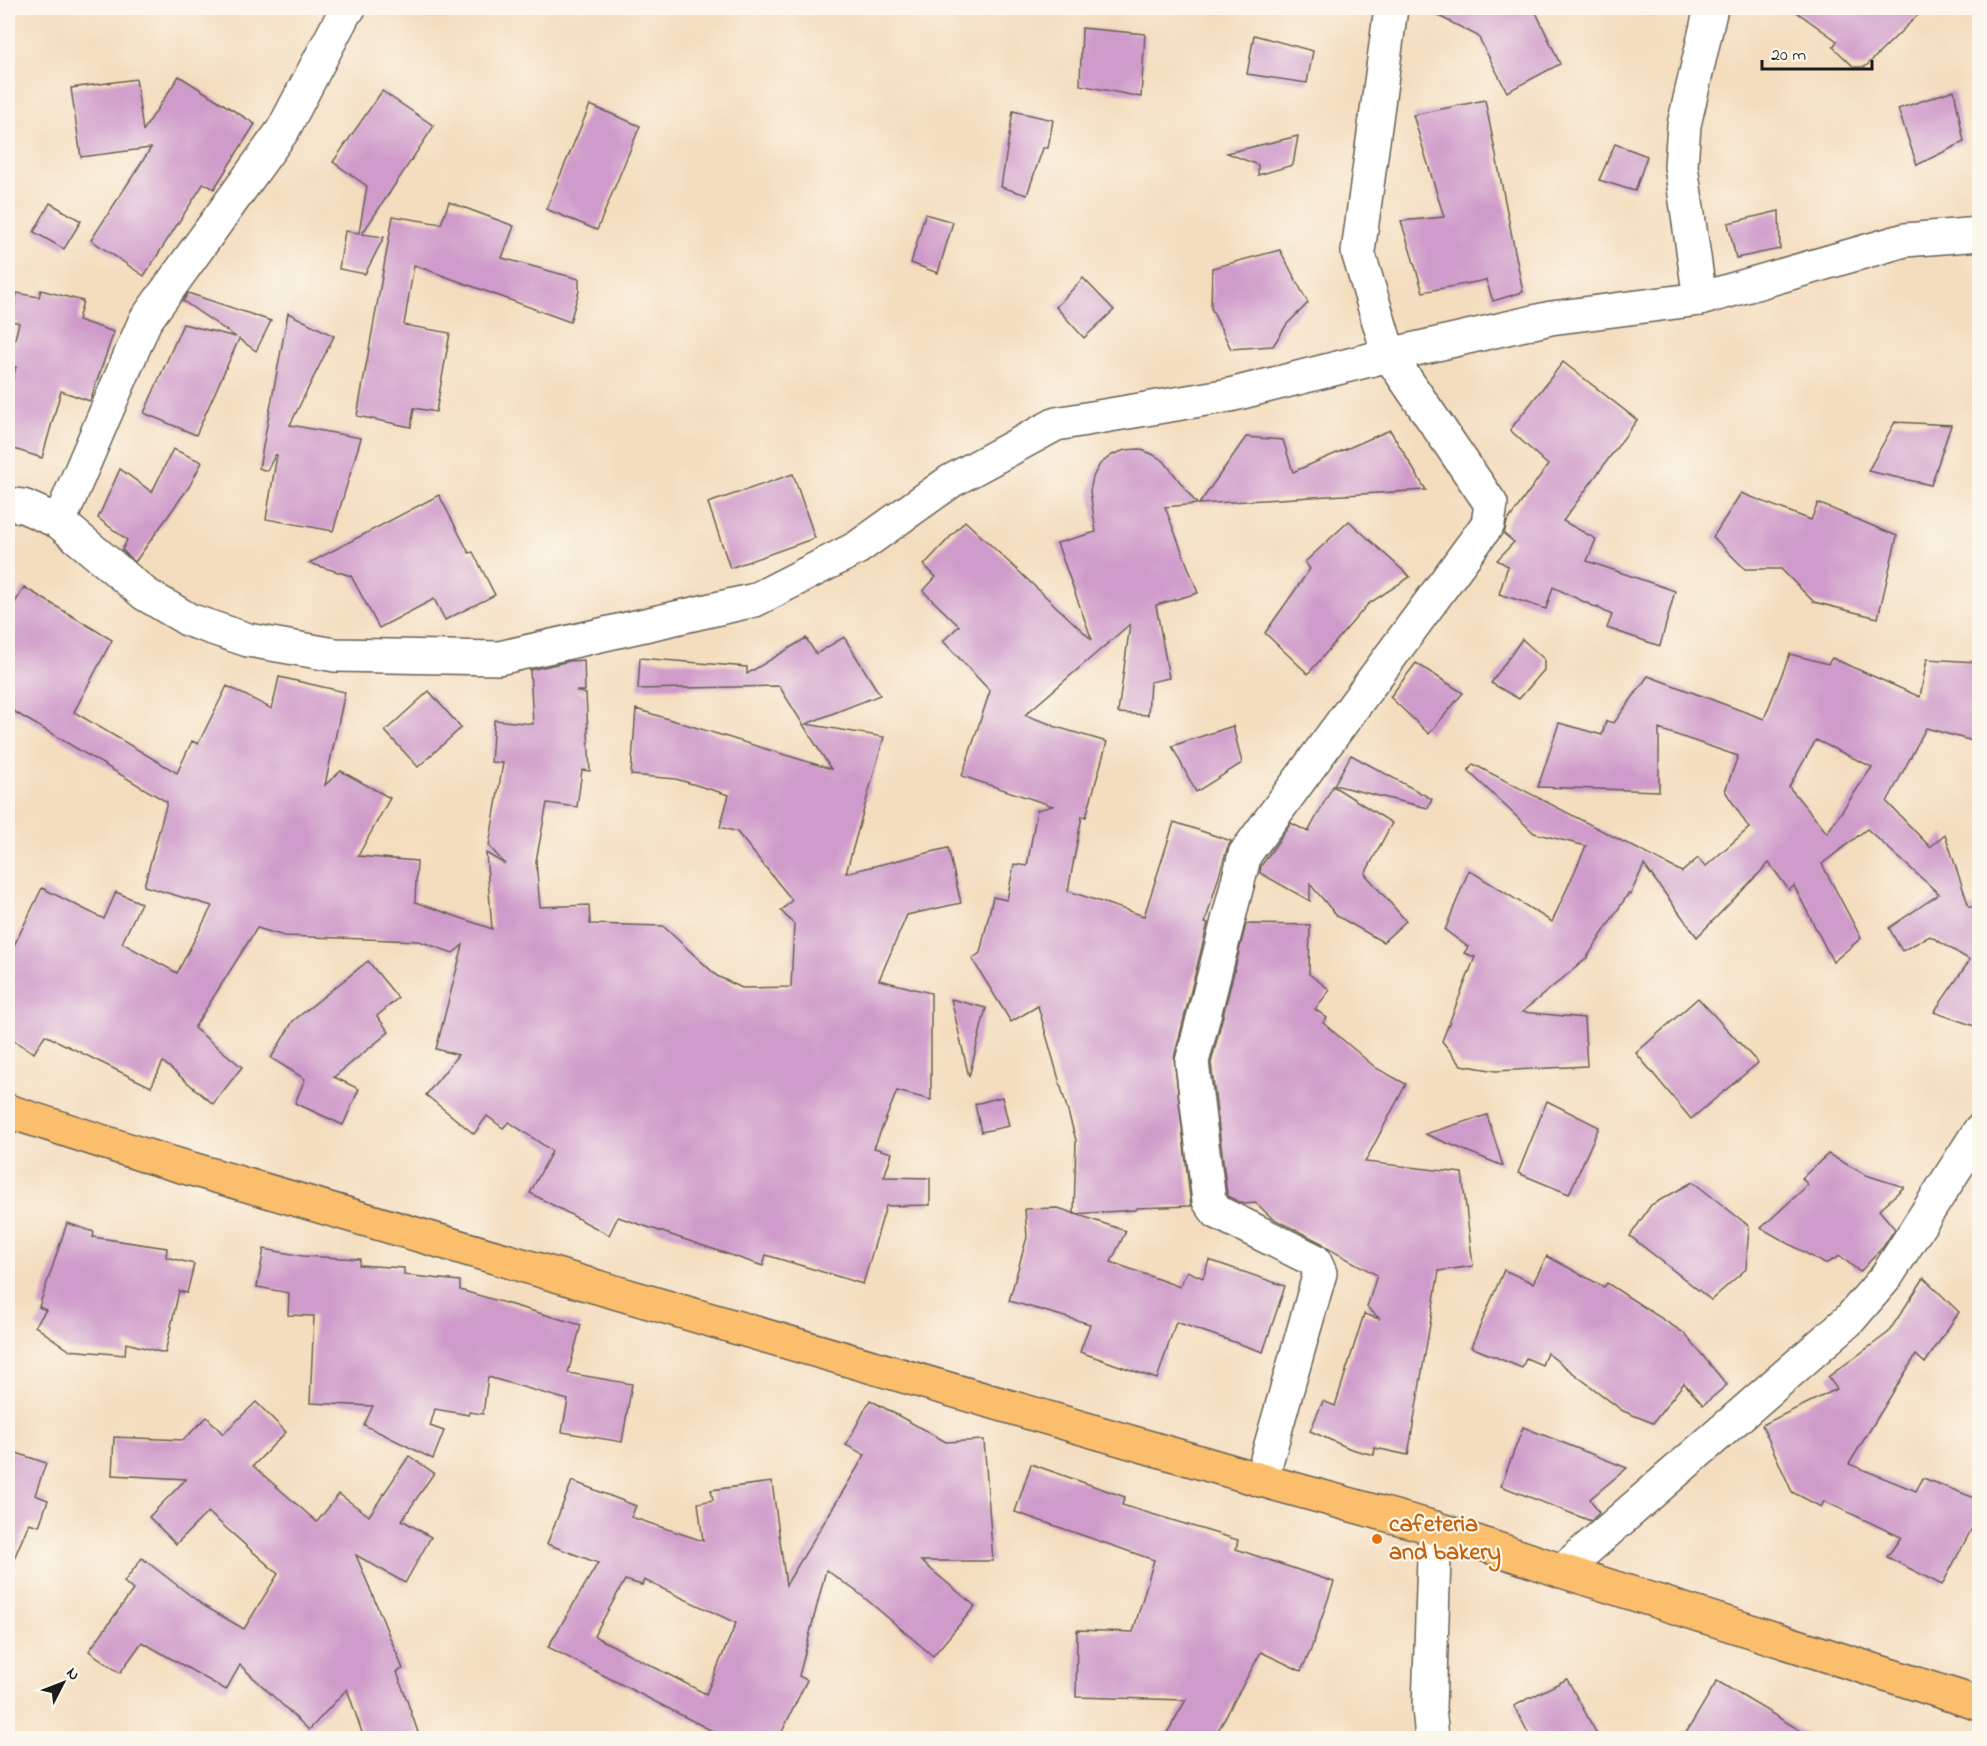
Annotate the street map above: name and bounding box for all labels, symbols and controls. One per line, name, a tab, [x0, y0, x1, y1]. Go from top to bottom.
scale bar	[1762, 33, 1872, 71]
text: 20 m	[1771, 43, 1806, 69]
place label: cafeteria and bakery	[1389, 1508, 1501, 1572]
marker: cafeteria and bakery	[1370, 1532, 1384, 1546]
north arrow	[33, 1653, 93, 1713]
text: N	[60, 1662, 85, 1686]

